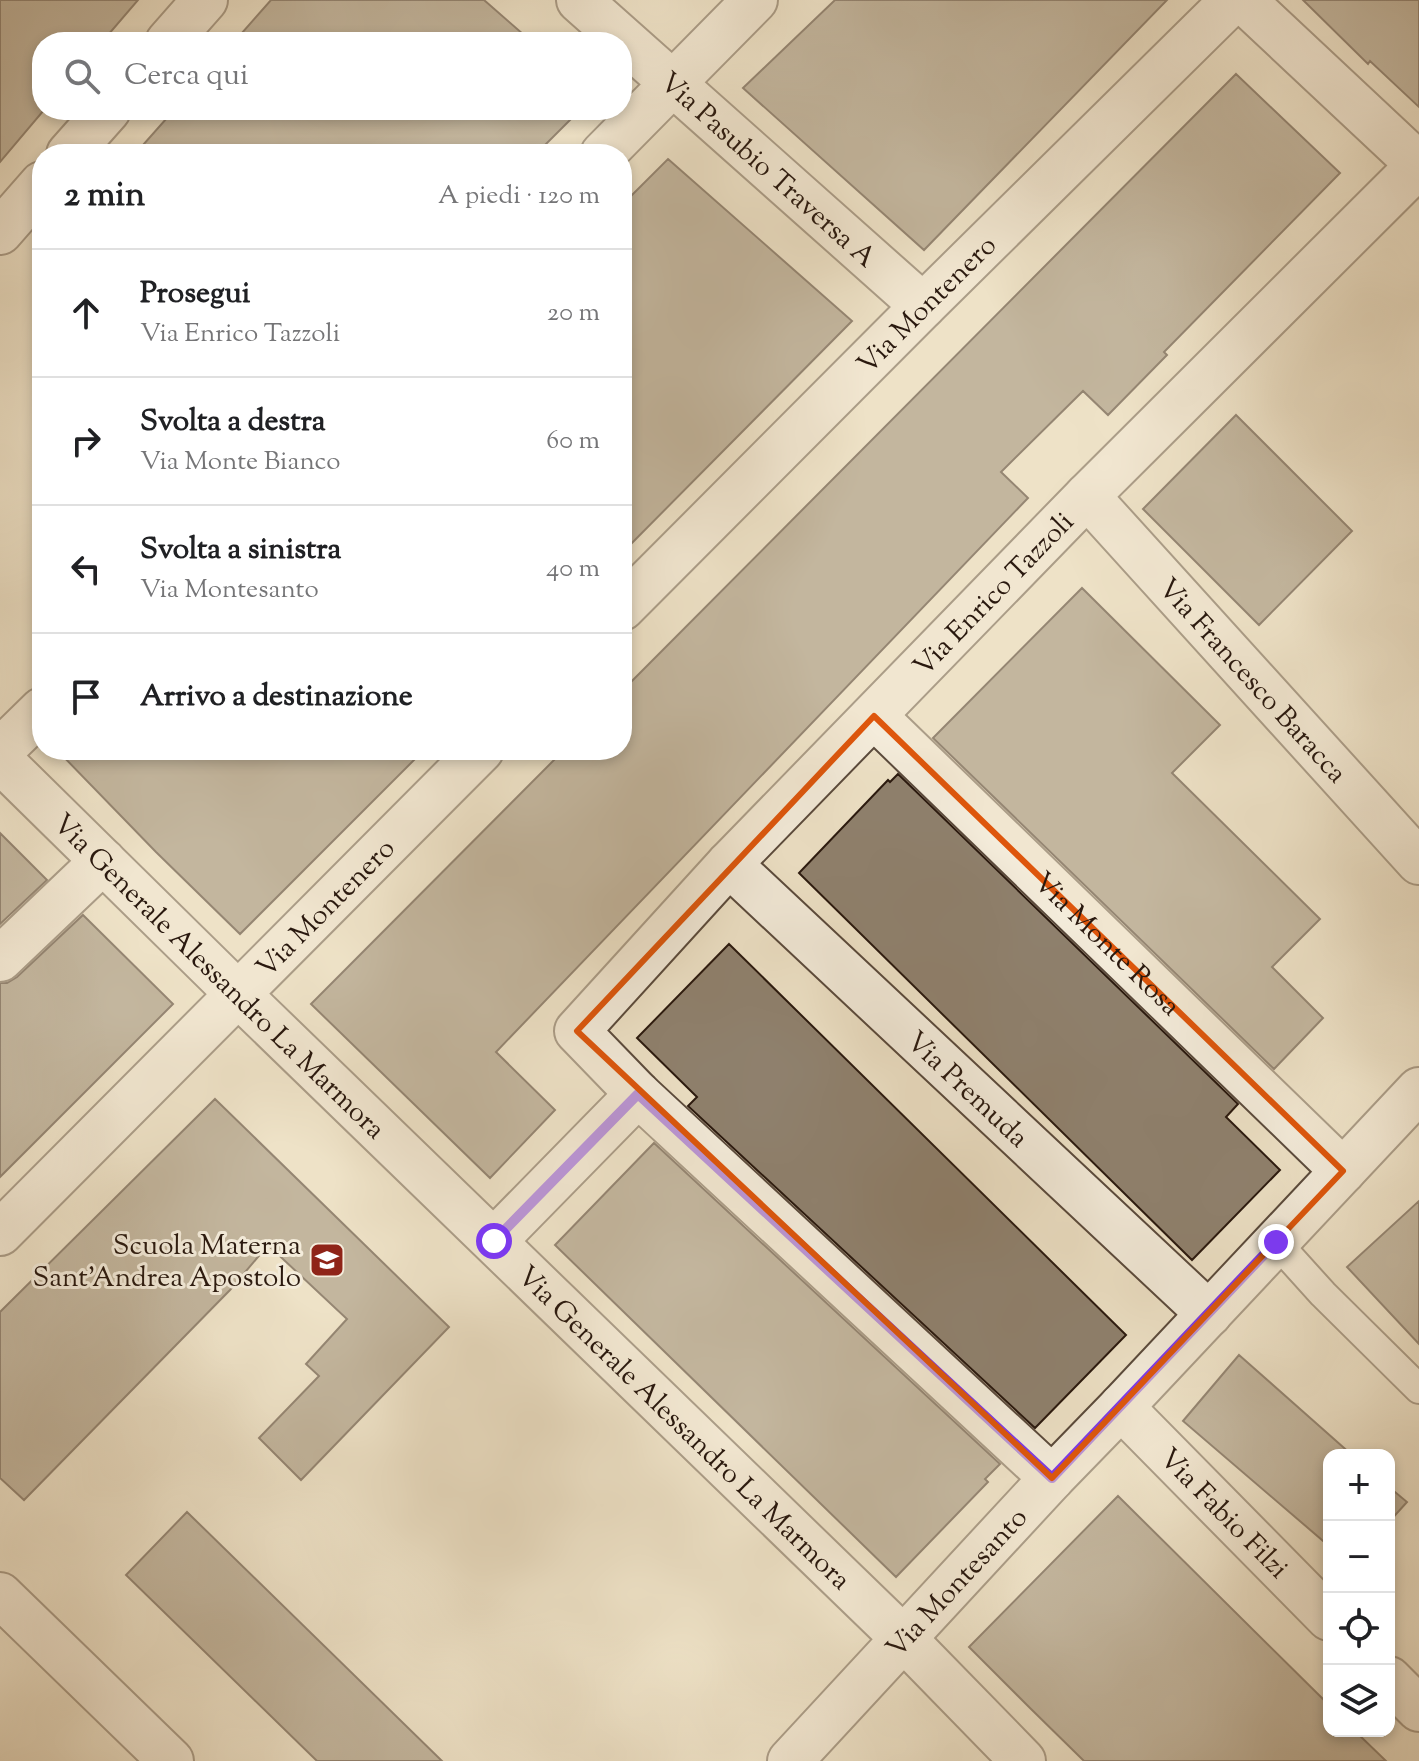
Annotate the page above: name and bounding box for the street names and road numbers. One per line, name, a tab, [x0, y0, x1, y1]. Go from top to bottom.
street label: Via Pasubio Traversa A	[650, 64, 884, 278]
street label: Via Montenero	[849, 227, 1007, 384]
street label: Via Enrico Tazzoli	[905, 504, 1084, 686]
street label: Via Francesco Baracca	[1148, 570, 1355, 793]
street label: Via Generale Alessandro La Marmora	[43, 806, 393, 1150]
street label: Via Montenero	[248, 830, 405, 988]
street label: Via Monte Rosa	[1023, 864, 1189, 1026]
street label: Via Premuda	[896, 1023, 1036, 1158]
street label: Via Generale Alessandro La Marmora	[507, 1258, 859, 1600]
street label: Via Fabio Filzi	[1149, 1440, 1296, 1589]
street label: Via Montesanto	[878, 1500, 1038, 1668]

